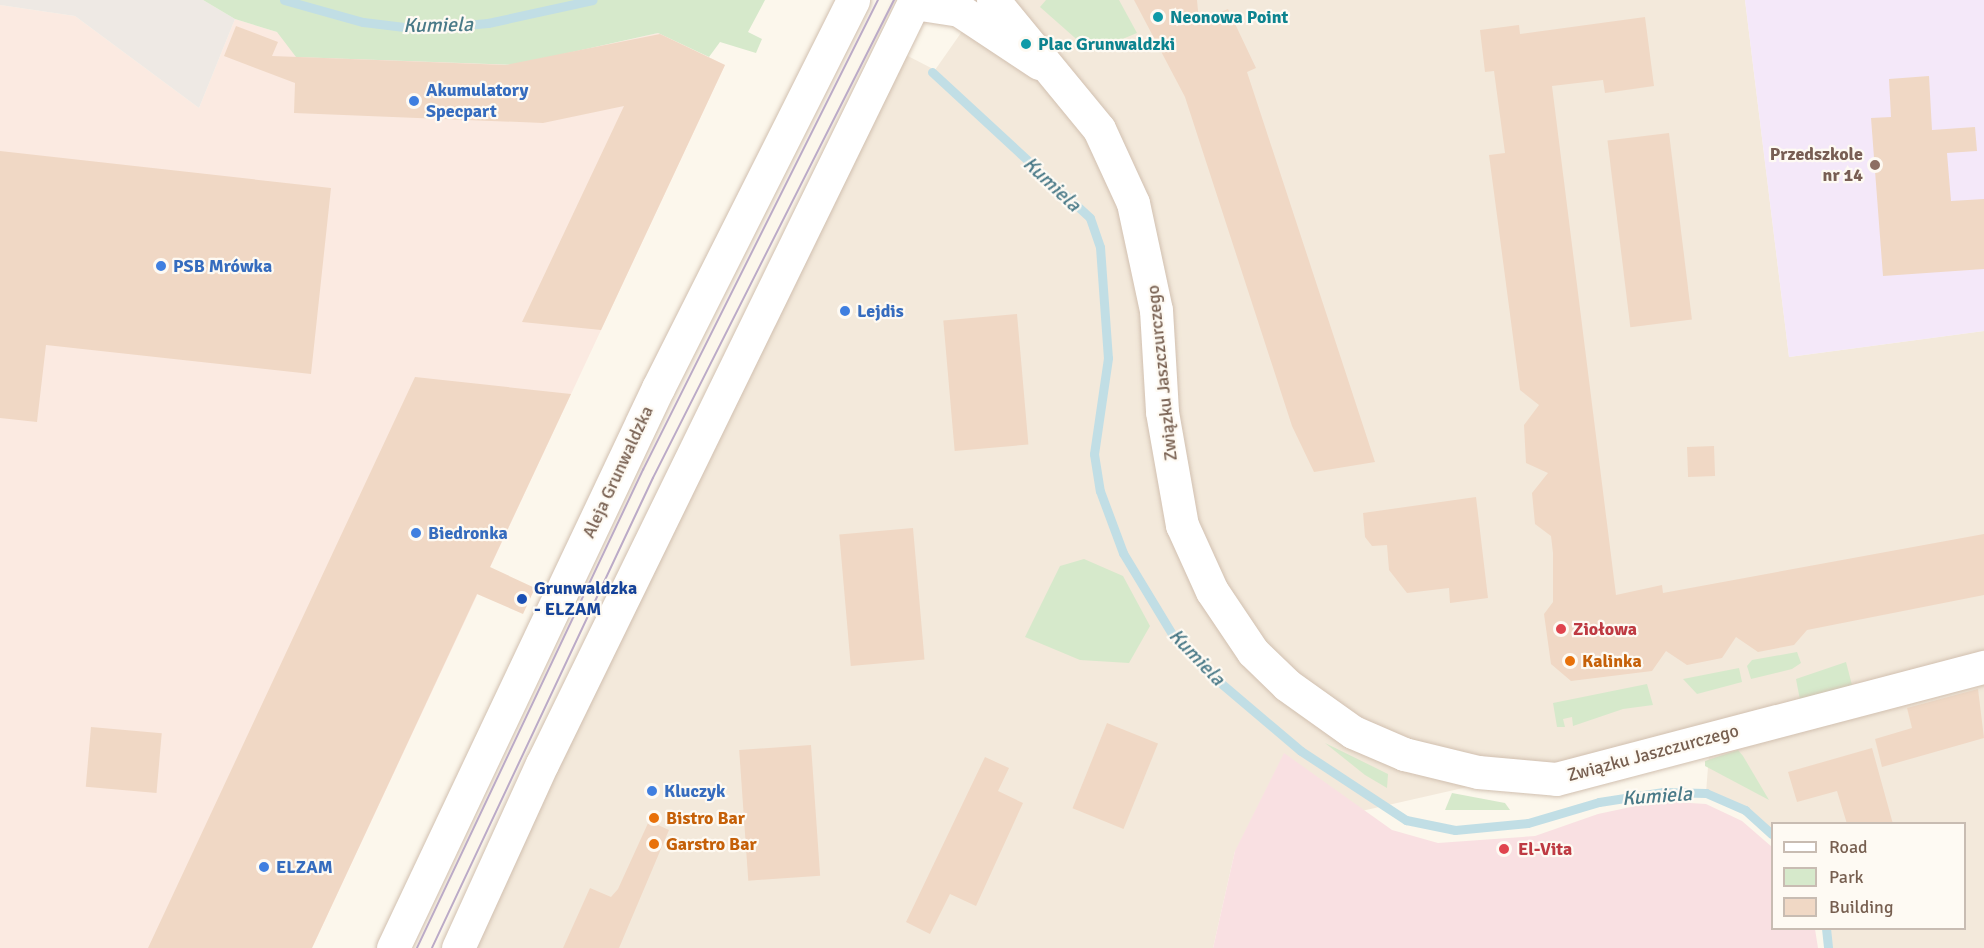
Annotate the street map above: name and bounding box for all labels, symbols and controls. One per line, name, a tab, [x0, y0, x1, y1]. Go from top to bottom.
place label: Neonowa Point	[1170, 6, 1288, 28]
marker: Neonowa Point	[1151, 10, 1165, 24]
water label: Kumiela	[403, 12, 473, 38]
place label: Plac Grunwaldzki	[1038, 33, 1175, 55]
marker: Plac Grunwaldzki	[1019, 37, 1033, 51]
place label: Akumulatory Specpart	[426, 80, 528, 122]
marker: Akumulatory Specpart	[407, 94, 421, 108]
place label: Przedszkole nr 14	[1770, 144, 1863, 186]
water label: Kumiela	[1018, 151, 1086, 217]
marker: Przedszkole nr 14	[1868, 158, 1882, 172]
place label: PSB Mrówka	[173, 255, 272, 277]
marker: PSB Mrówka	[154, 259, 168, 273]
street label: Związku Jaszczurczego	[1142, 284, 1182, 462]
place label: Lejdis	[857, 300, 904, 322]
marker: Lejdis	[838, 304, 852, 318]
street label: Aleja Grunwaldzka	[578, 402, 658, 542]
place label: Biedronka	[428, 522, 508, 544]
marker: Biedronka	[409, 526, 423, 540]
place label: Grunwaldzka - ELZAM	[534, 578, 637, 620]
marker: Grunwaldzka - ELZAM	[515, 592, 529, 606]
place label: Ziołowa	[1573, 618, 1637, 640]
marker: Ziołowa	[1554, 622, 1568, 636]
water label: Kumiela	[1164, 624, 1230, 690]
place label: Kalinka	[1582, 650, 1642, 672]
marker: Kalinka	[1563, 654, 1577, 668]
street label: Związku Jaszczurczego	[1565, 720, 1741, 786]
place label: Kluczyk	[664, 780, 725, 802]
water label: Kumiela	[1621, 782, 1693, 810]
marker: Kluczyk	[645, 784, 659, 798]
place label: Bistro Bar	[666, 807, 745, 829]
marker: Bistro Bar	[647, 811, 661, 825]
legend	[1771, 822, 1966, 930]
place label: Garstro Bar	[666, 833, 757, 855]
text: Road	[1829, 836, 1868, 858]
marker: Garstro Bar	[647, 837, 661, 851]
place label: El-Vita	[1518, 838, 1572, 860]
marker: El-Vita	[1495, 840, 1513, 858]
place label: ELZAM	[276, 856, 333, 878]
marker: ELZAM	[257, 860, 271, 874]
text: Park	[1829, 866, 1864, 888]
text: Building	[1829, 896, 1893, 918]

